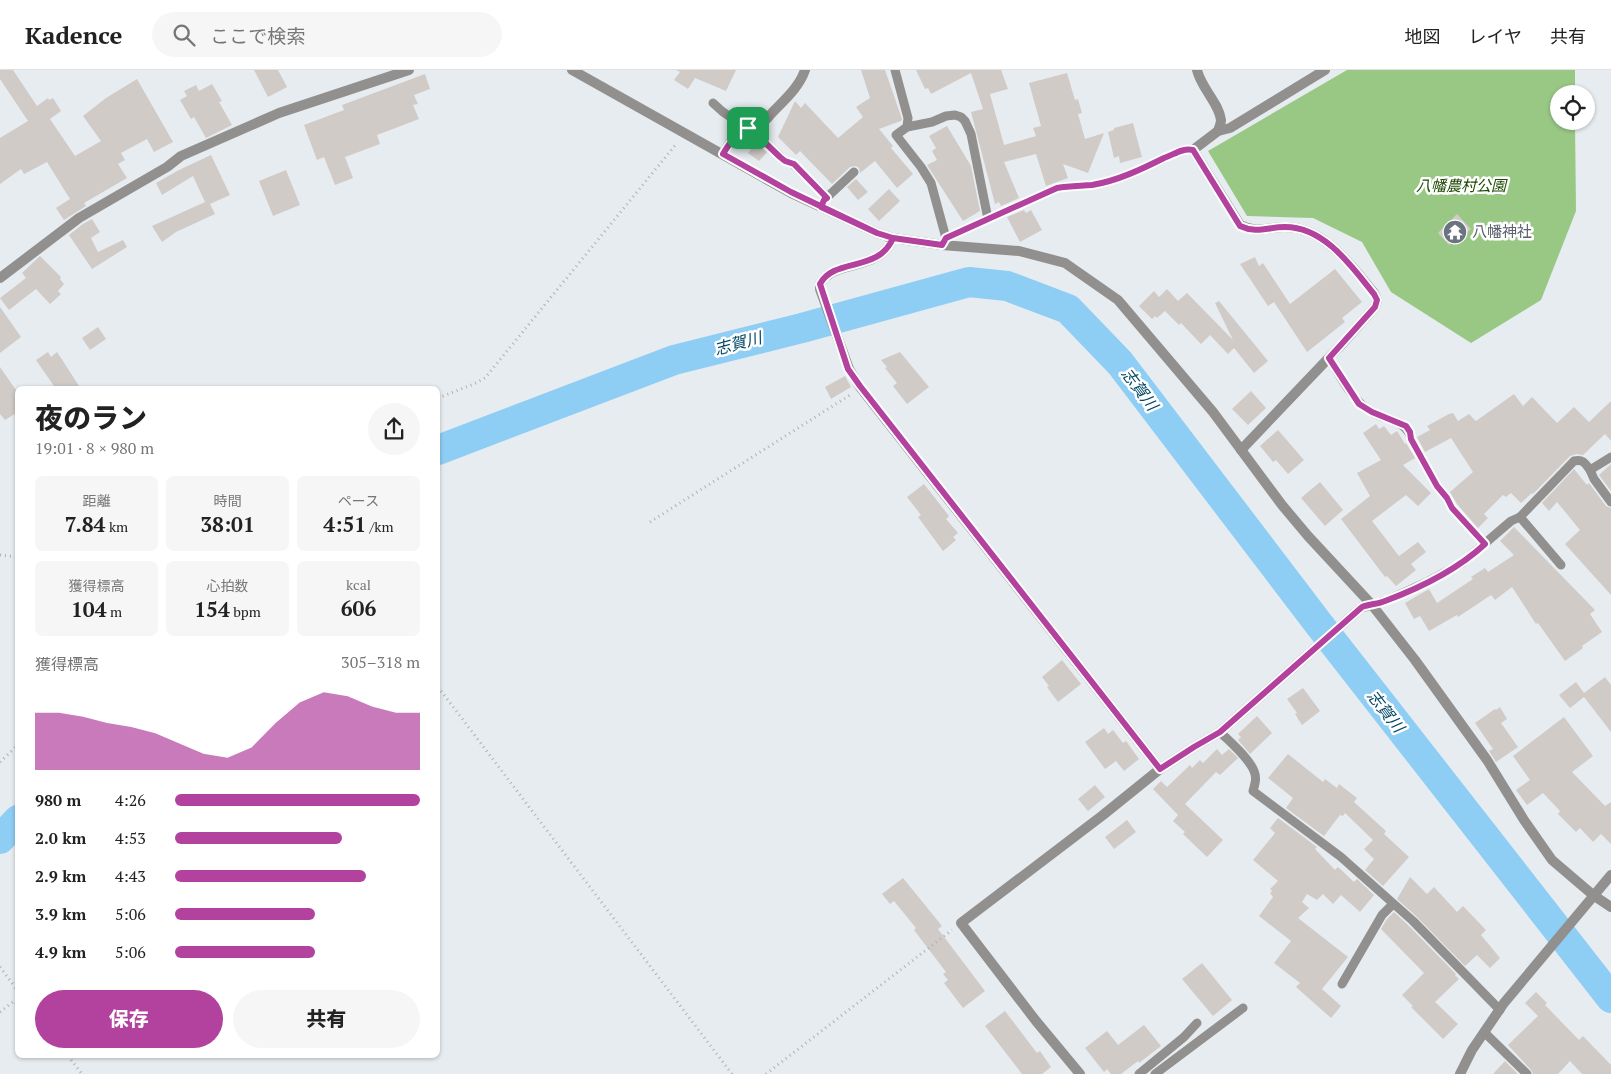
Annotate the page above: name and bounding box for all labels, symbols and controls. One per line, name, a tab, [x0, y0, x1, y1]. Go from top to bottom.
search box	[152, 12, 502, 57]
text: Kadence	[25, 19, 122, 51]
icon: search	[170, 21, 198, 49]
text: ここで検索	[210, 23, 305, 48]
text: 地図	[1405, 24, 1441, 48]
text: レイヤ	[1469, 24, 1522, 48]
text: 共有	[1550, 24, 1586, 48]
map controls	[1550, 85, 1595, 130]
button: locate	[1550, 85, 1595, 130]
pin	[727, 107, 769, 149]
icon: arrive	[734, 114, 762, 142]
park label: 八幡農村公園	[1416, 175, 1508, 195]
temple icon: 八幡神社	[1442, 219, 1468, 245]
place label: 八幡神社	[1472, 221, 1532, 241]
water label: 志賀川	[712, 326, 766, 360]
water label: 志賀川	[1117, 363, 1164, 416]
text: 夜のラン	[35, 399, 147, 436]
button: share	[368, 403, 420, 455]
text: 19:01 · 8 × 980 m	[35, 437, 154, 459]
text: 距離	[83, 491, 111, 510]
text: 時間	[214, 491, 242, 510]
text: ペース	[338, 491, 379, 510]
text: 7.84	[65, 510, 105, 538]
text: 38:01	[200, 510, 255, 538]
text: 4:51	[323, 510, 366, 538]
text: km	[105, 517, 128, 536]
text: /km	[366, 517, 394, 536]
text: kcal	[346, 575, 371, 594]
text: 獲得標高	[69, 576, 125, 595]
text: 心拍数	[207, 576, 249, 595]
text: 606	[341, 594, 376, 622]
text: 104	[71, 595, 107, 623]
text: 154	[194, 595, 230, 623]
text: m	[107, 602, 122, 621]
text: bpm	[230, 602, 261, 621]
text: 305–318 m	[341, 651, 420, 673]
text: 獲得標高	[35, 653, 99, 675]
water label: 志賀川	[1363, 685, 1411, 738]
text: 980 m	[35, 789, 81, 811]
text: 4:26	[115, 789, 146, 811]
text: 2.0 km	[35, 827, 86, 849]
text: 4:53	[115, 827, 146, 849]
text: 2.9 km	[35, 865, 86, 887]
text: 4:43	[115, 865, 146, 887]
text: 3.9 km	[35, 903, 86, 925]
text: 5:06	[115, 903, 146, 925]
text: 4.9 km	[35, 941, 86, 963]
text: 5:06	[115, 941, 146, 963]
button: 保存	[35, 990, 223, 1048]
button: 共有	[233, 990, 420, 1048]

